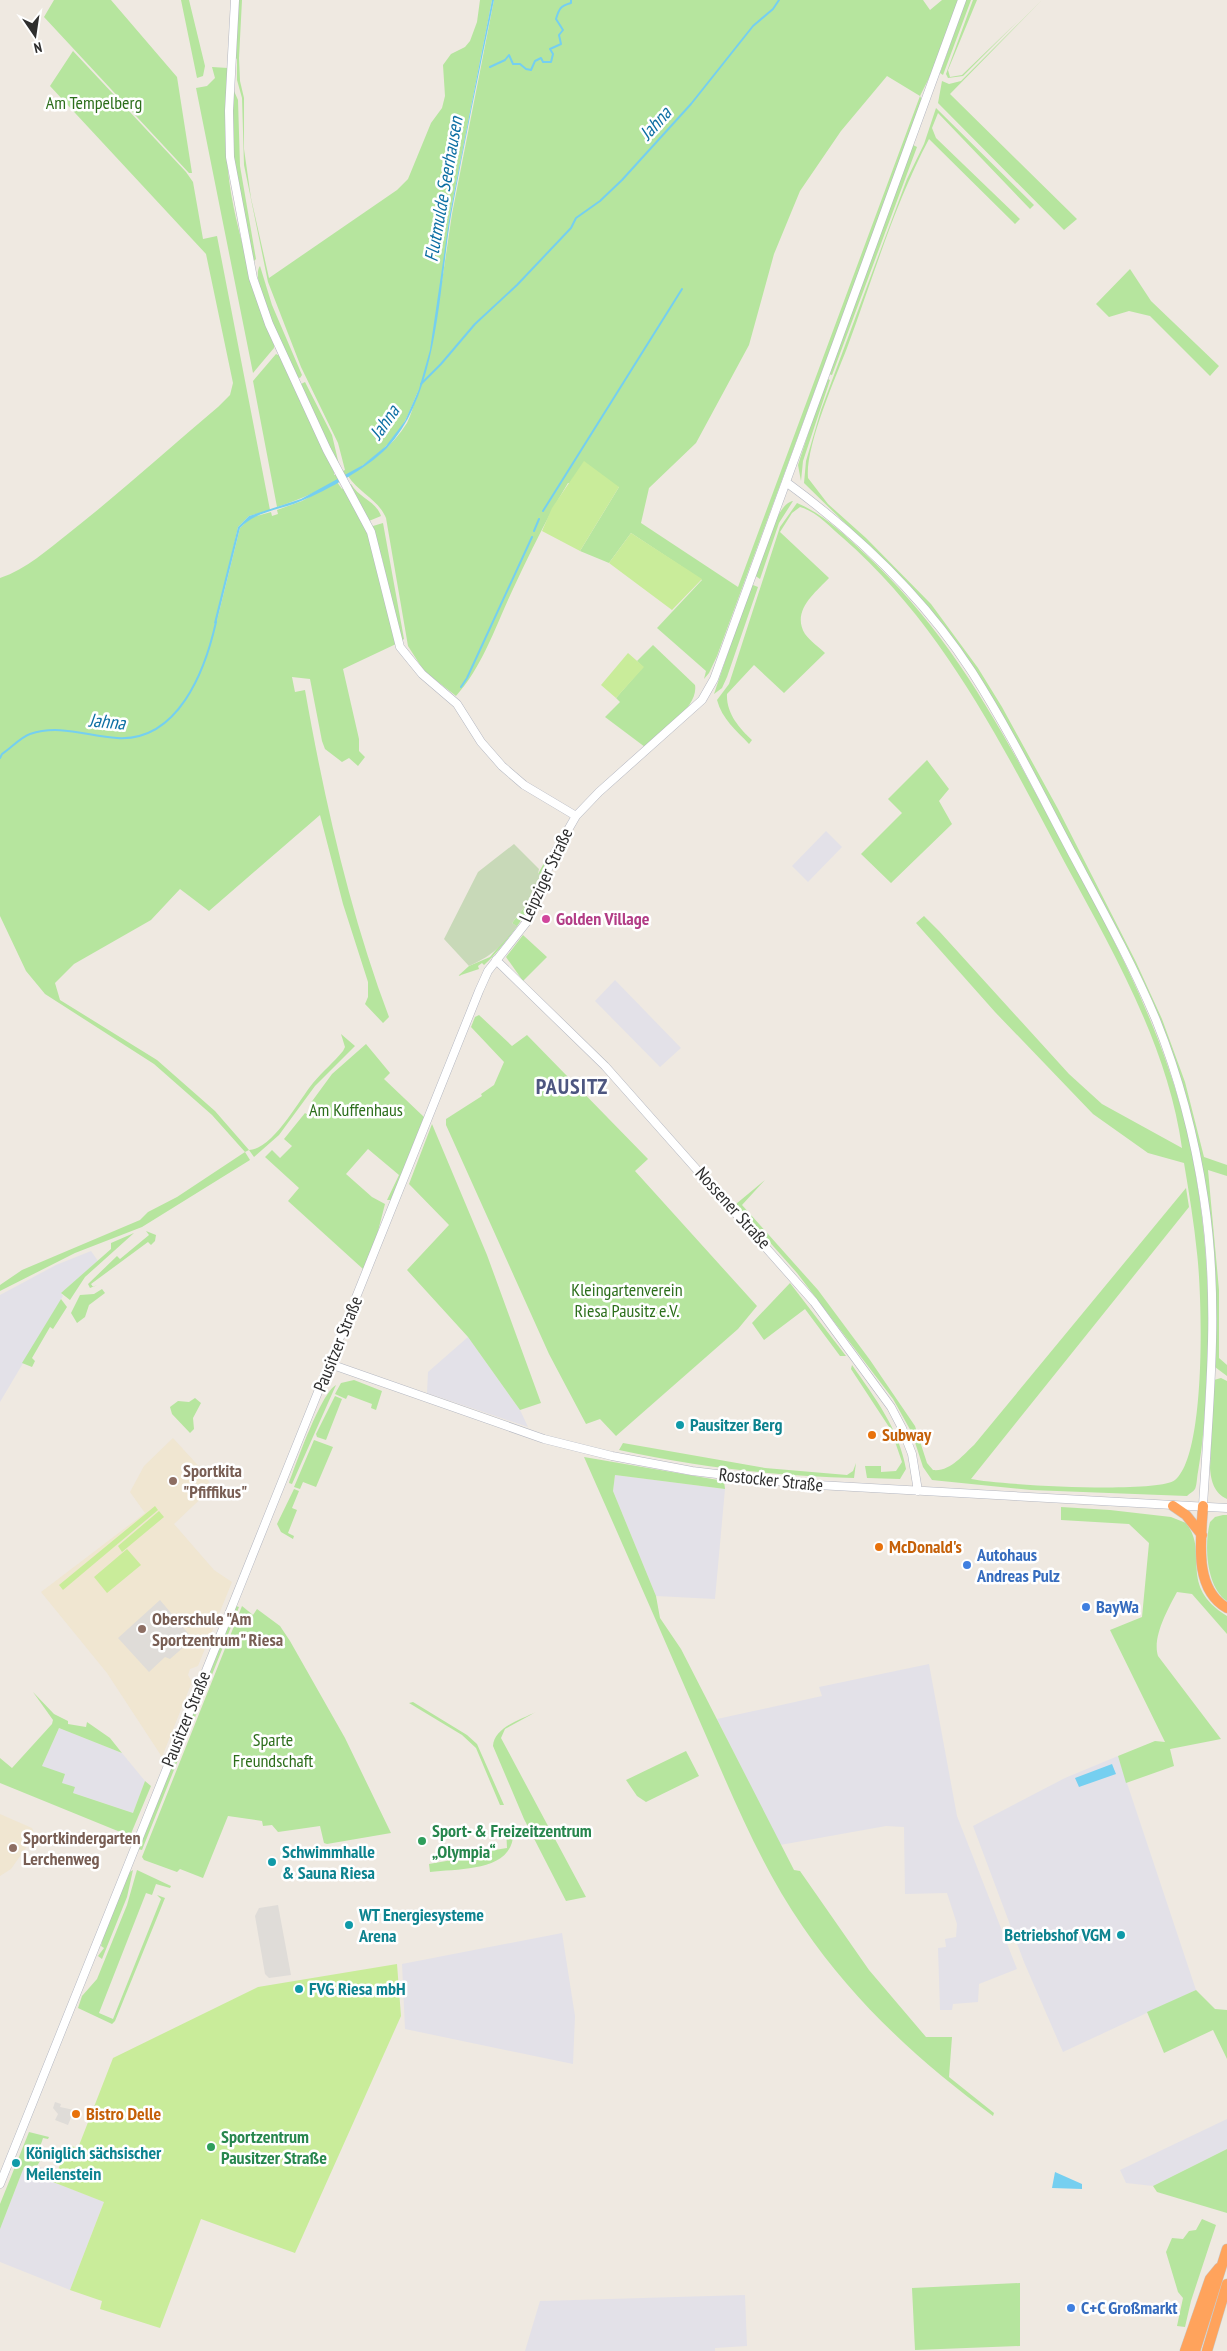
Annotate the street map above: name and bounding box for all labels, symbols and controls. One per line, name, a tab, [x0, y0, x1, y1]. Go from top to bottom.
north arrow	[10, 10, 60, 60]
text: N	[32, 38, 44, 57]
park label: Am Tempelberg	[46, 91, 142, 114]
water label: Jahna	[633, 100, 677, 145]
water label: Flutmulde Seerhausen	[418, 113, 468, 263]
water label: Jahna	[363, 399, 405, 445]
water label: Jahna	[87, 707, 128, 735]
street label: Leipziger Straße	[514, 824, 577, 925]
place label: Golden Village	[556, 907, 650, 930]
marker: Golden Village	[540, 913, 552, 925]
district label: PAUSITZ	[536, 1072, 608, 1100]
park label: Am Kuffenhaus	[309, 1098, 403, 1121]
street label: Nossener Straße	[691, 1162, 776, 1253]
park label: Kleingartenverein Riesa Pausitz e.V.	[571, 1278, 683, 1322]
street label: Pausitzer Straße	[308, 1293, 367, 1395]
place label: Pausitzer Berg	[690, 1413, 782, 1436]
marker: Pausitzer Berg	[674, 1419, 686, 1431]
place label: Subway	[882, 1423, 932, 1446]
marker: Subway	[866, 1429, 878, 1441]
place label: Sportkita "Pfiffikus"	[183, 1459, 247, 1503]
street label: Rostocker Straße	[718, 1463, 824, 1496]
marker: Sportkita "Pfiffikus"	[167, 1475, 179, 1487]
place label: McDonald's	[889, 1535, 962, 1558]
marker: McDonald's	[873, 1541, 885, 1553]
place label: Autohaus Andreas Pulz	[976, 1543, 1060, 1587]
marker: Autohaus Andreas Pulz	[961, 1559, 973, 1571]
place label: BayWa	[1096, 1595, 1139, 1618]
marker: BayWa	[1080, 1601, 1092, 1613]
place label: Oberschule "Am Sportzentrum" Riesa	[152, 1607, 283, 1651]
marker: Oberschule "Am Sportzentrum" Riesa	[136, 1623, 148, 1635]
street label: Pausitzer Straße	[156, 1668, 215, 1770]
park label: Sparte Freundschaft	[233, 1728, 313, 1772]
place label: Sport- & Freizeitzentrum „Olympia“	[432, 1819, 592, 1863]
place label: Sportkindergarten Lerchenweg	[23, 1826, 141, 1870]
marker: Sport- & Freizeitzentrum „Olympia“	[416, 1835, 428, 1847]
place label: Schwimmhalle & Sauna Riesa	[282, 1840, 375, 1884]
marker: Sportkindergarten Lerchenweg	[7, 1842, 19, 1854]
marker: Schwimmhalle & Sauna Riesa	[266, 1856, 278, 1868]
place label: WT Energiesysteme Arena	[358, 1903, 484, 1947]
marker: WT Energiesysteme Arena	[343, 1919, 355, 1931]
place label: Betriebshof VGM	[1004, 1923, 1111, 1946]
marker: Betriebshof VGM	[1115, 1929, 1127, 1941]
place label: FVG Riesa mbH	[309, 1977, 406, 2000]
marker: FVG Riesa mbH	[293, 1983, 305, 1995]
place label: Bistro Delle	[86, 2102, 161, 2125]
marker: Bistro Delle	[70, 2108, 82, 2120]
place label: Sportzentrum Pausitzer Straße	[221, 2125, 327, 2169]
place label: Königlich sächsischer Meilenstein	[26, 2141, 162, 2185]
marker: Sportzentrum Pausitzer Straße	[205, 2141, 217, 2153]
marker: Königlich sächsischer Meilenstein	[10, 2157, 22, 2169]
place label: C+C Großmarkt	[1081, 2296, 1178, 2319]
marker: C+C Großmarkt	[1065, 2302, 1077, 2314]

